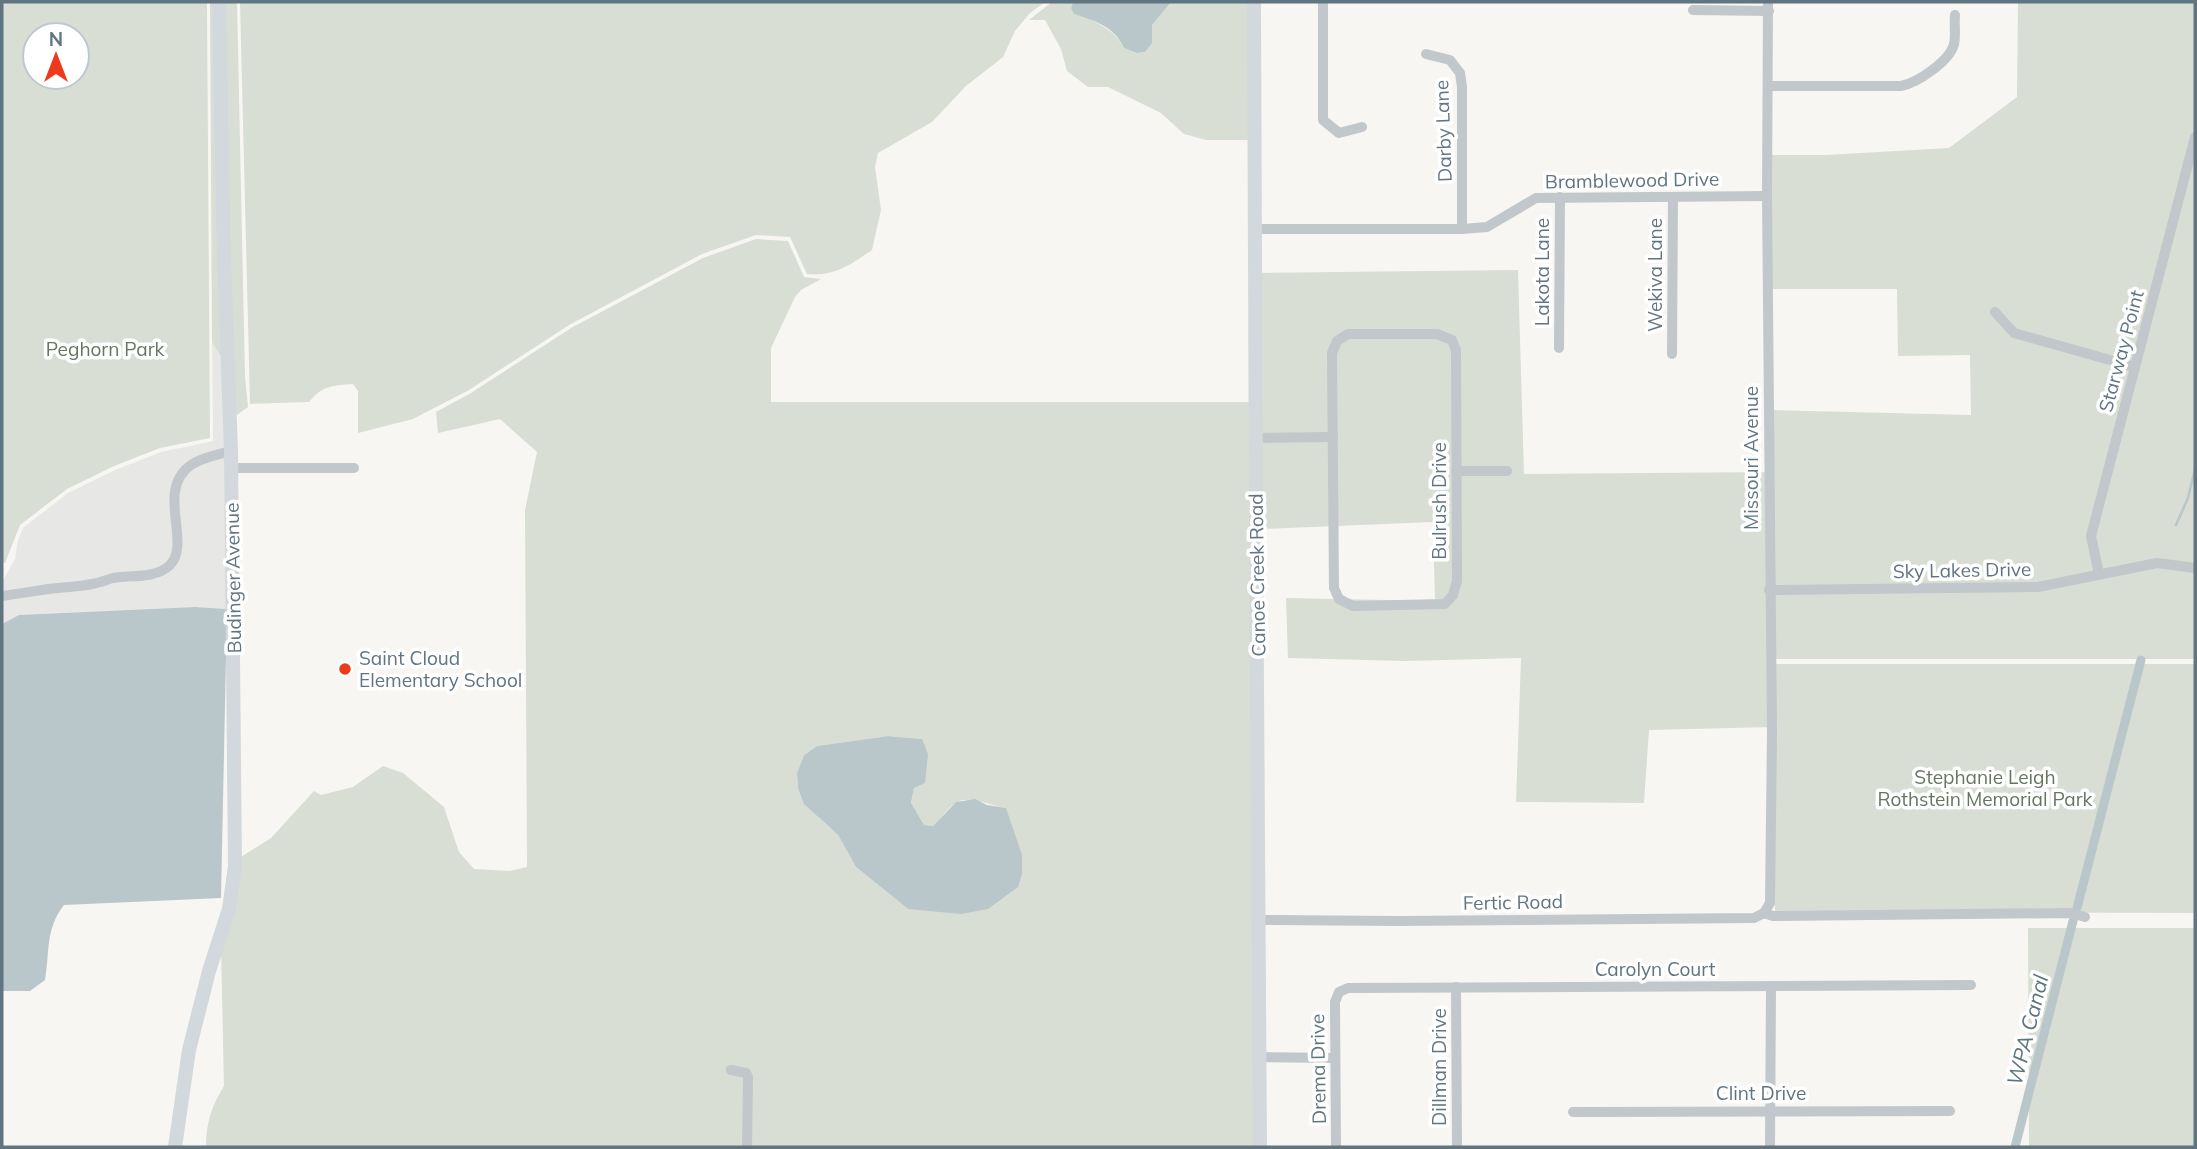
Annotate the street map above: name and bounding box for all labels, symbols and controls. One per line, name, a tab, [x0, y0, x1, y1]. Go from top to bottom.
north arrow	[21, 21, 91, 91]
text: N	[49, 27, 63, 51]
street label: Darby Lane	[1429, 80, 1457, 182]
street label: Bramblewood Drive	[1545, 166, 1719, 194]
street label: Lakota Lane	[1530, 218, 1554, 326]
street label: Wekiva Lane	[1643, 218, 1667, 332]
street label: Starway Point	[2093, 287, 2149, 415]
park label: Peghorn Park	[46, 337, 165, 361]
street label: Missouri Avenue	[1739, 386, 1763, 530]
street label: Bulrush Drive	[1427, 442, 1451, 560]
street label: Canoe Creek Road	[1244, 493, 1270, 657]
street label: Budinger Avenue	[220, 502, 246, 654]
street label: Sky Lakes Drive	[1893, 557, 2031, 583]
place label: Saint Cloud Elementary School	[359, 646, 522, 692]
marker: Saint Cloud Elementary School	[337, 661, 353, 677]
park label: Stephanie Leigh Rothstein Memorial Park	[1878, 765, 2093, 811]
street label: Fertic Road	[1463, 889, 1563, 915]
street label: Carolyn Court	[1595, 957, 1716, 981]
water label: WPA Canal	[2001, 972, 2053, 1088]
street label: Dillman Drive	[1427, 1008, 1451, 1126]
street label: Drema Drive	[1305, 1014, 1331, 1124]
street label: Clint Drive	[1716, 1081, 1806, 1105]

